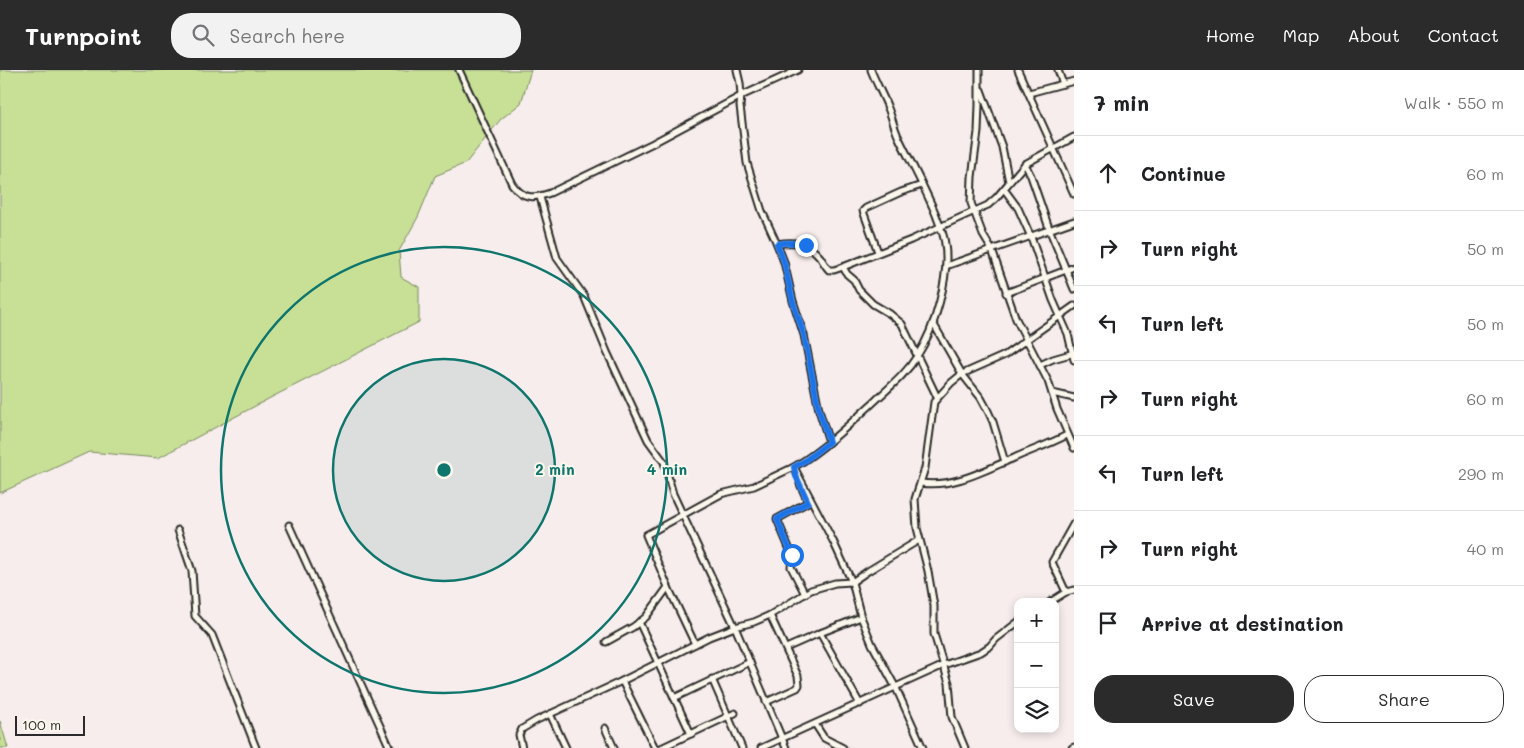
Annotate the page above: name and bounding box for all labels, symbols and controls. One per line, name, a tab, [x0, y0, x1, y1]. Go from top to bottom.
search box	[171, 13, 521, 58]
text: Turnpoint	[25, 20, 141, 51]
icon: search	[189, 21, 217, 49]
text: Search here	[229, 23, 345, 48]
text: Home	[1206, 23, 1255, 47]
text: Map	[1283, 23, 1319, 47]
text: About	[1347, 23, 1400, 47]
text: Contact	[1428, 23, 1499, 47]
text: 7 min	[1094, 89, 1149, 116]
text: Walk · 550 m	[1404, 92, 1504, 113]
icon: ahead	[1094, 159, 1122, 187]
text: Continue	[1141, 161, 1226, 186]
text: 60 m	[1467, 163, 1504, 184]
route end	[795, 234, 818, 257]
icon: right	[1094, 234, 1122, 262]
text: Turn right	[1141, 236, 1238, 261]
text: 50 m	[1467, 238, 1504, 259]
icon: left	[1094, 309, 1122, 337]
text: Turn left	[1141, 311, 1224, 336]
text: 50 m	[1467, 313, 1504, 334]
icon: right	[1094, 384, 1122, 412]
text: Turn right	[1141, 386, 1238, 411]
text: 60 m	[1467, 388, 1504, 409]
text: 2 min	[535, 459, 575, 479]
text: 4 min	[647, 459, 687, 479]
icon: left	[1094, 459, 1122, 487]
centre of rings	[435, 461, 453, 479]
text: Turn left	[1141, 461, 1224, 486]
text: 290 m	[1458, 463, 1504, 484]
icon: right	[1094, 534, 1122, 562]
text: Turn right	[1141, 536, 1238, 561]
text: 40 m	[1467, 538, 1504, 559]
route start	[781, 544, 804, 567]
map controls	[1014, 598, 1059, 733]
button: +	[1014, 598, 1059, 643]
icon: arrive	[1094, 609, 1122, 637]
text: Arrive at destination	[1141, 611, 1344, 636]
button: −	[1014, 643, 1059, 688]
button: Save	[1094, 675, 1294, 723]
button: Share	[1304, 675, 1504, 723]
button: layers	[1014, 688, 1059, 733]
scale bar	[15, 713, 85, 736]
text: 100 m	[22, 715, 61, 734]

